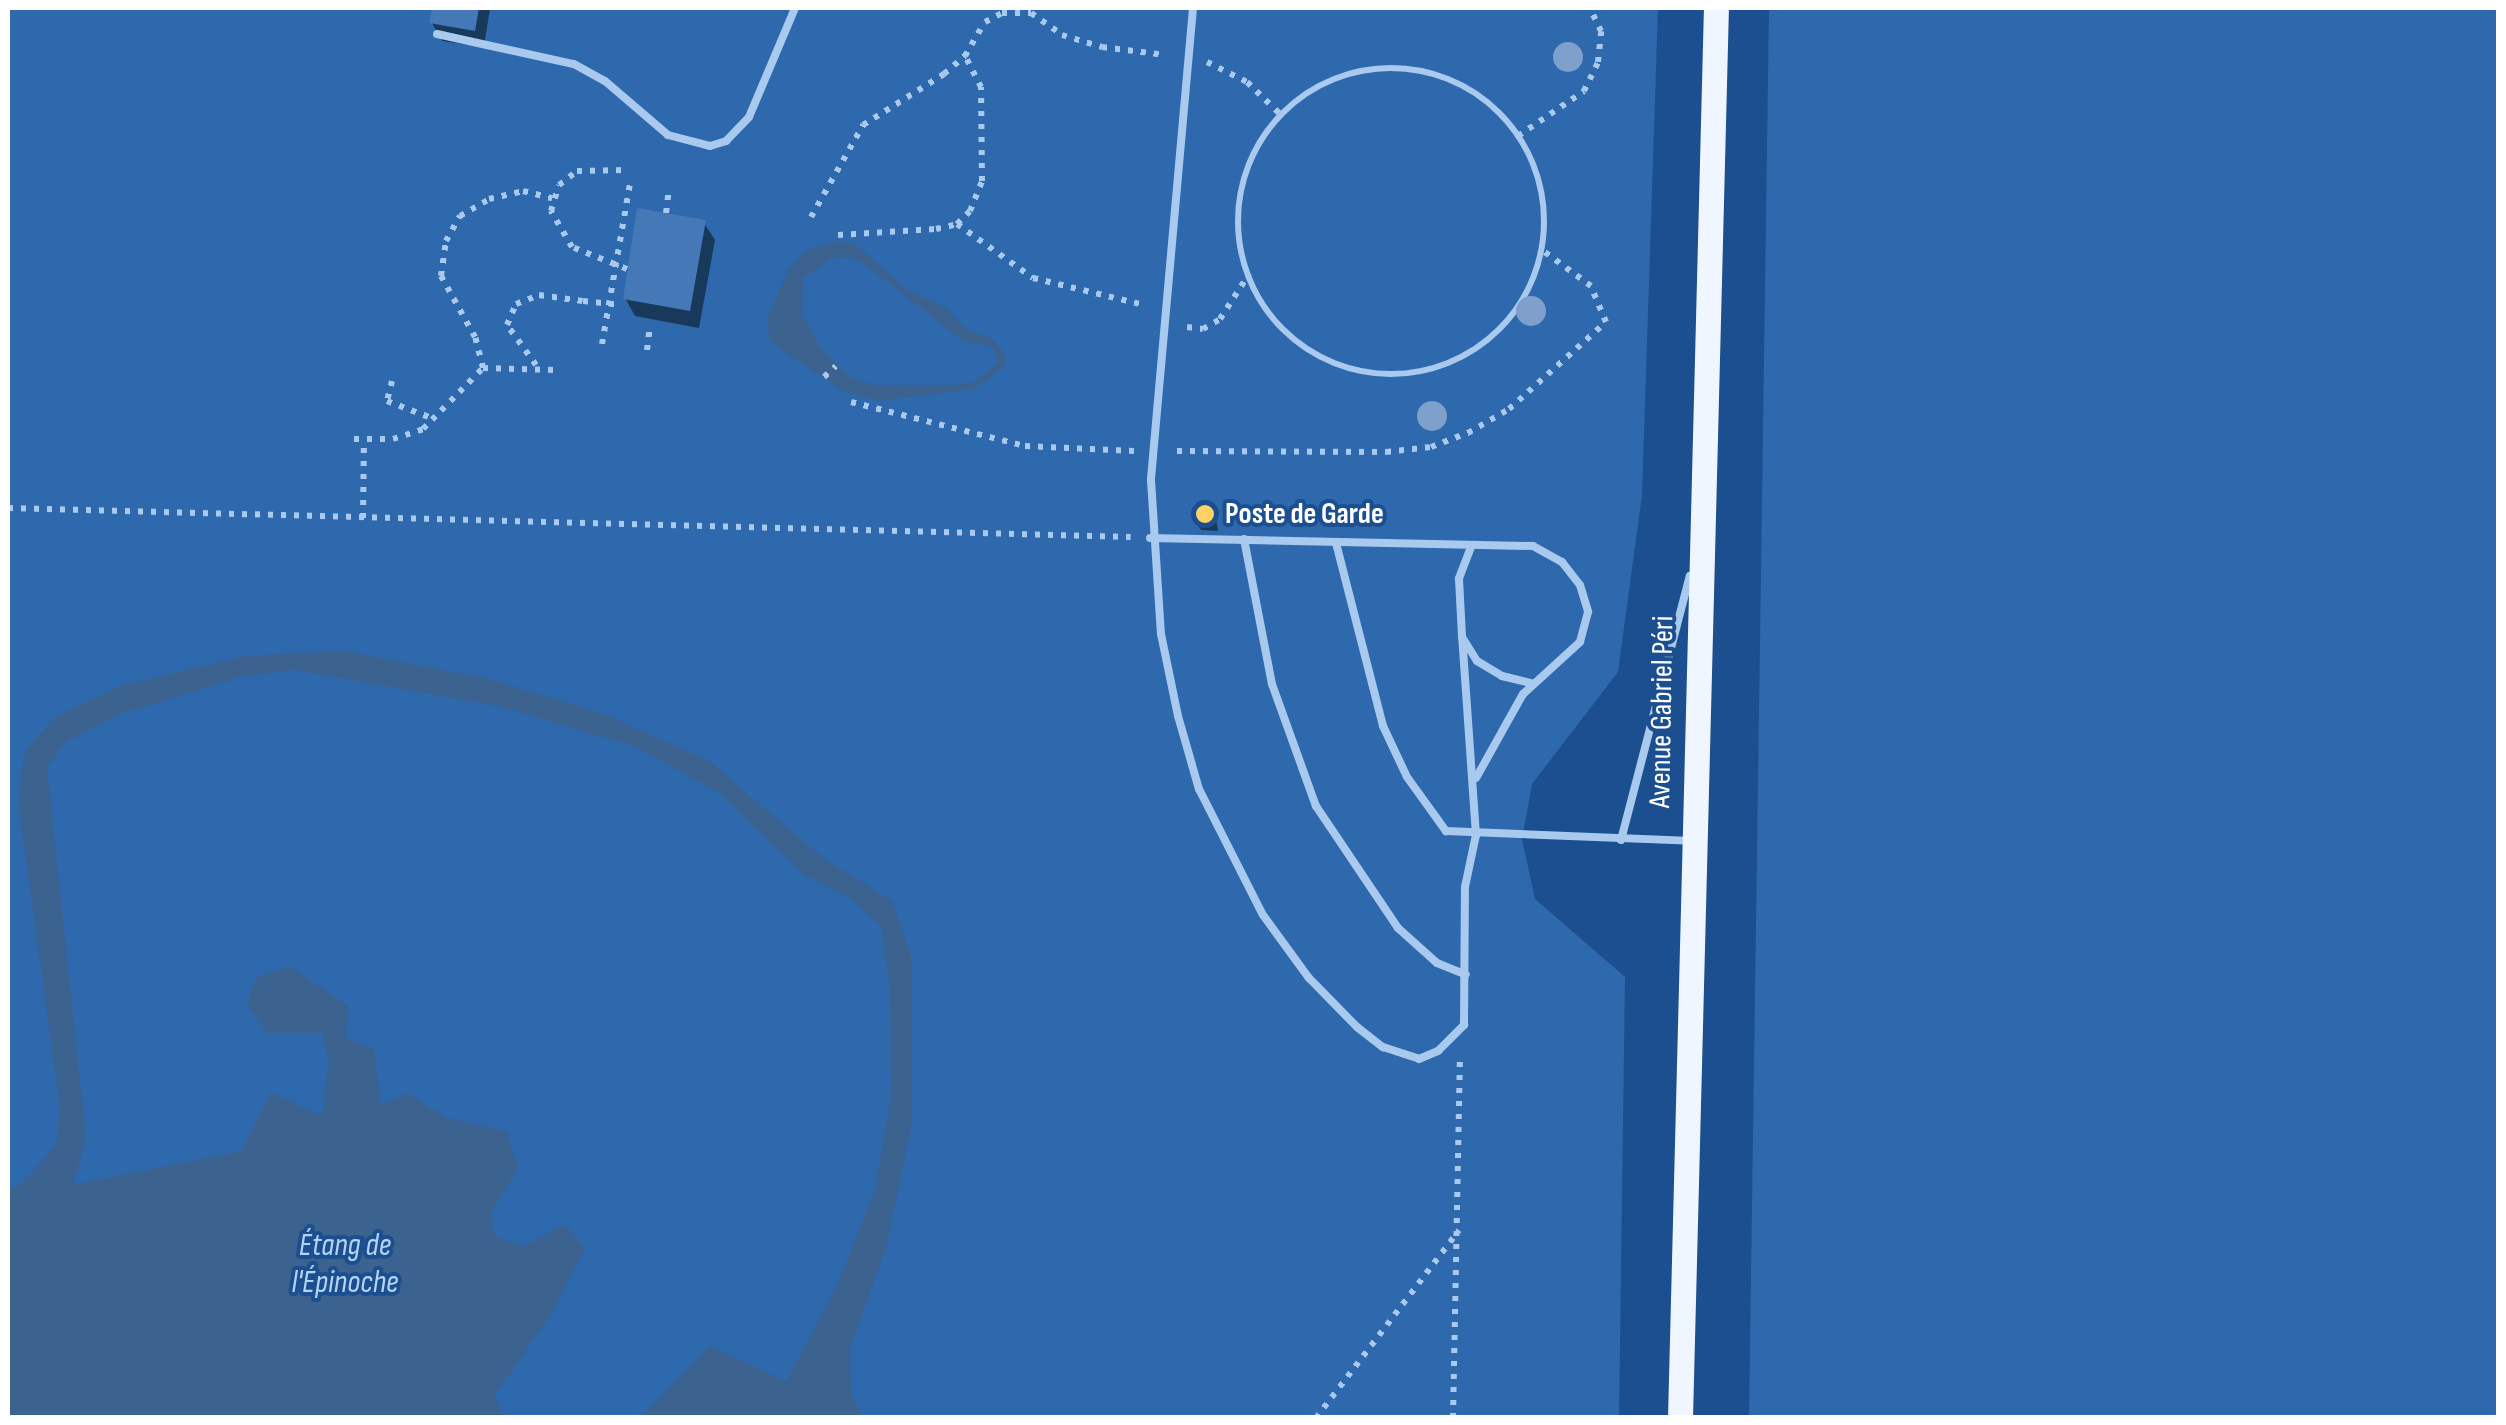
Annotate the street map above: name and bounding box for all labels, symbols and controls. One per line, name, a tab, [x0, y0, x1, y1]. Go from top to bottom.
place label: Poste de Garde	[1225, 496, 1384, 532]
marker: Poste de Garde	[1194, 503, 1216, 525]
street label: Avenue Gabriel Péri	[1642, 615, 1682, 809]
water label: Étang de l'Épinoche	[291, 1228, 399, 1303]

